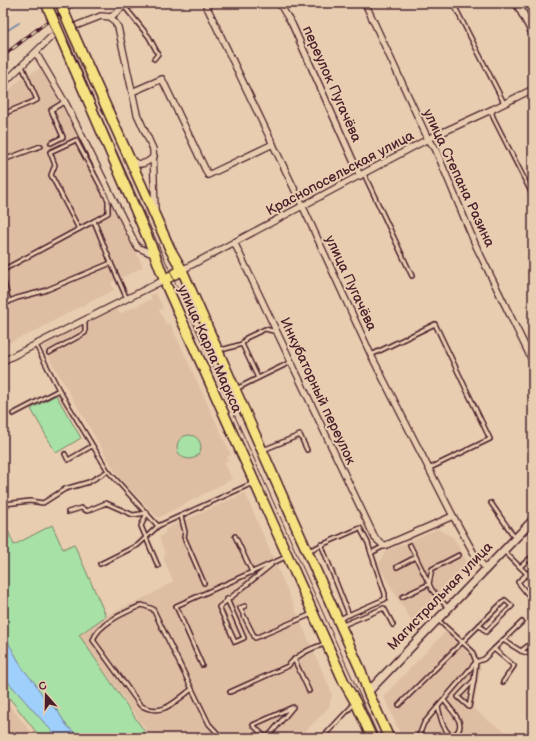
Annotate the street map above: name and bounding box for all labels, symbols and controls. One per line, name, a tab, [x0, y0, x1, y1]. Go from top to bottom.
street label: переулок Пугачёва	[299, 23, 366, 145]
street label: улица Степана Разина	[419, 106, 499, 250]
street label: Краснопосельская улица	[263, 126, 417, 219]
street label: улица Пугачёва	[321, 233, 381, 334]
street label: улица Карла Маркса	[174, 283, 246, 416]
street label: Инкубаторный переулок	[276, 315, 360, 468]
street label: Магистральная улица	[384, 538, 497, 654]
north arrow	[26, 675, 66, 715]
text: С	[37, 679, 49, 693]

